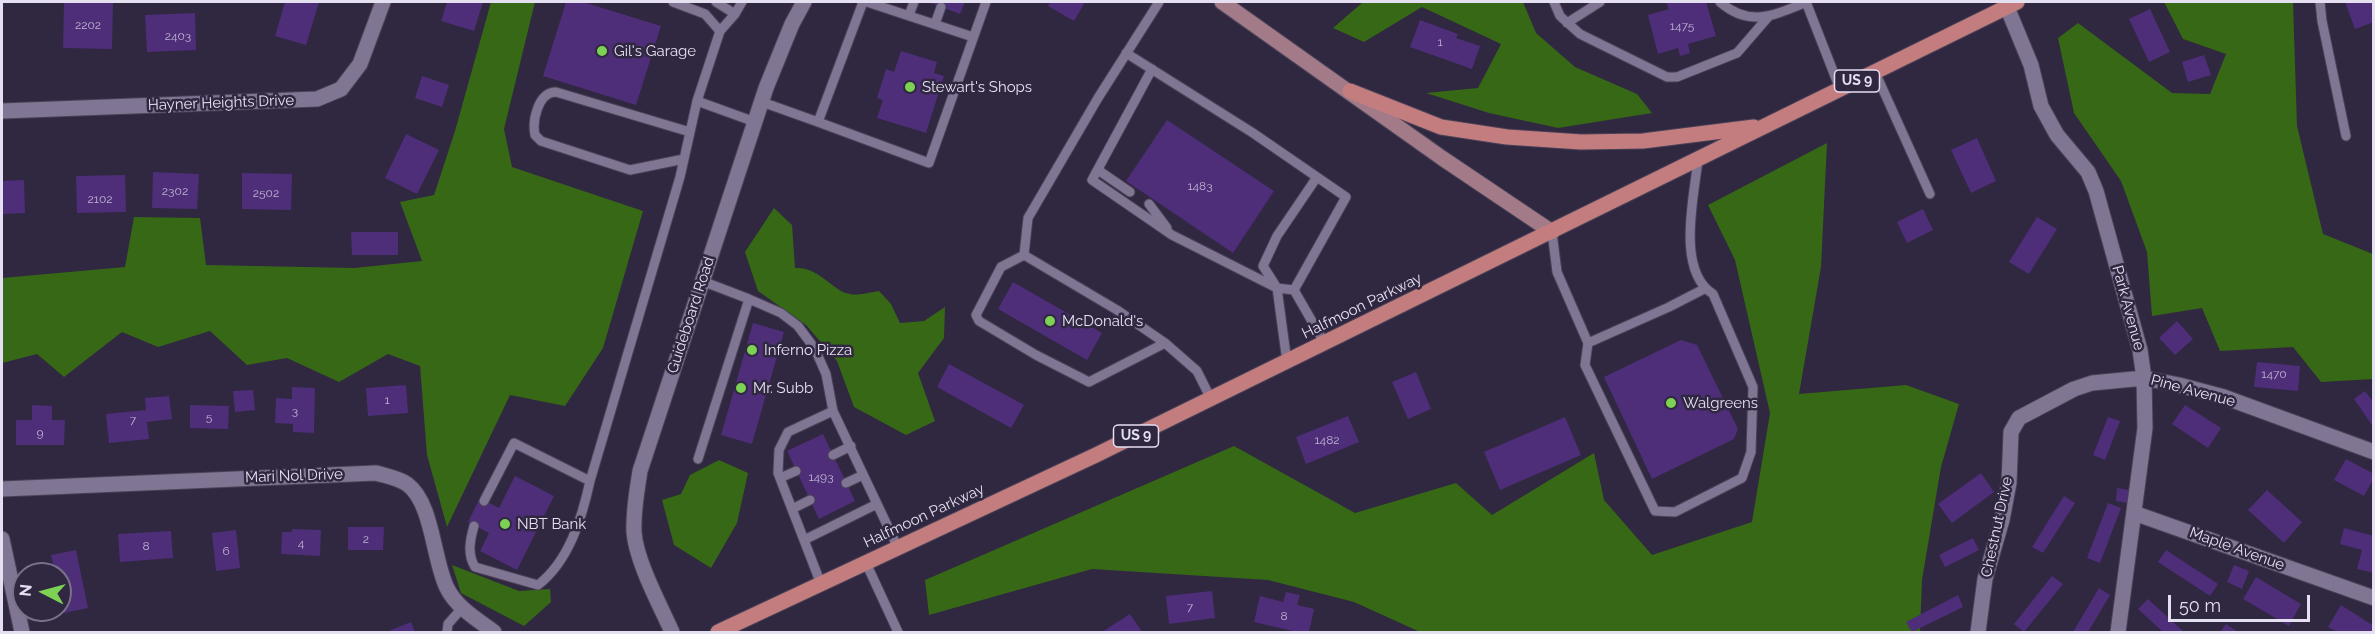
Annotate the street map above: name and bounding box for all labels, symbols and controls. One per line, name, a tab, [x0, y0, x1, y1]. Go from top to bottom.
house number: 2202	[75, 18, 101, 32]
house number: 1475	[1670, 19, 1694, 33]
house number: 2403	[165, 29, 191, 43]
house number: 1	[1437, 35, 1443, 49]
place label: Gil's Garage	[614, 42, 696, 60]
marker: Gil's Garage	[595, 44, 609, 58]
road number: US 9	[1834, 70, 1880, 92]
place label: Stewart's Shops	[922, 78, 1032, 96]
marker: Stewart's Shops	[903, 80, 917, 94]
street label: Hayner Heights Drive	[147, 91, 295, 115]
house number: 1483	[1187, 179, 1213, 193]
house number: 2302	[162, 184, 188, 198]
house number: 2502	[253, 186, 279, 200]
house number: 2102	[88, 192, 112, 206]
street label: Guideboard Road	[664, 254, 718, 376]
street label: Park Avenue	[2108, 264, 2148, 352]
street label: Halfmoon Parkway	[1299, 269, 1425, 343]
place label: McDonald's	[1062, 312, 1143, 330]
marker: McDonald's	[1043, 314, 1057, 328]
place label: Inferno Pizza	[764, 341, 852, 359]
marker: Inferno Pizza	[745, 343, 759, 357]
house number: 1470	[2261, 367, 2287, 381]
street label: Pine Avenue	[2149, 371, 2237, 411]
place label: Mr. Subb	[753, 379, 813, 397]
marker: Mr. Subb	[734, 381, 748, 395]
house number: 1	[384, 393, 390, 407]
place label: Walgreens	[1683, 394, 1758, 412]
marker: Walgreens	[1664, 396, 1678, 410]
house number: 3	[292, 404, 298, 418]
house number: 5	[206, 410, 212, 424]
house number: 7	[130, 413, 136, 427]
road number: US 9	[1114, 425, 1158, 447]
house number: 9	[36, 426, 44, 440]
house number: 1482	[1314, 433, 1340, 447]
street label: Mari Nol Drive	[245, 465, 343, 487]
house number: 1493	[808, 470, 834, 484]
street label: Chestnut Drive	[1978, 475, 2016, 579]
street label: Halfmoon Parkway	[861, 480, 987, 552]
place label: NBT Bank	[517, 515, 586, 533]
marker: NBT Bank	[498, 517, 512, 531]
street label: Maple Avenue	[2187, 523, 2287, 575]
house number: 2	[363, 532, 369, 546]
house number: 4	[298, 536, 304, 550]
house number: 8	[142, 539, 150, 553]
house number: 6	[222, 544, 230, 558]
north arrow	[12, 562, 72, 622]
text: N	[16, 583, 36, 597]
scale bar	[2171, 583, 2314, 621]
text: 50 m	[2179, 595, 2221, 616]
house number: 7	[1187, 600, 1193, 614]
house number: 8	[1280, 609, 1288, 623]

